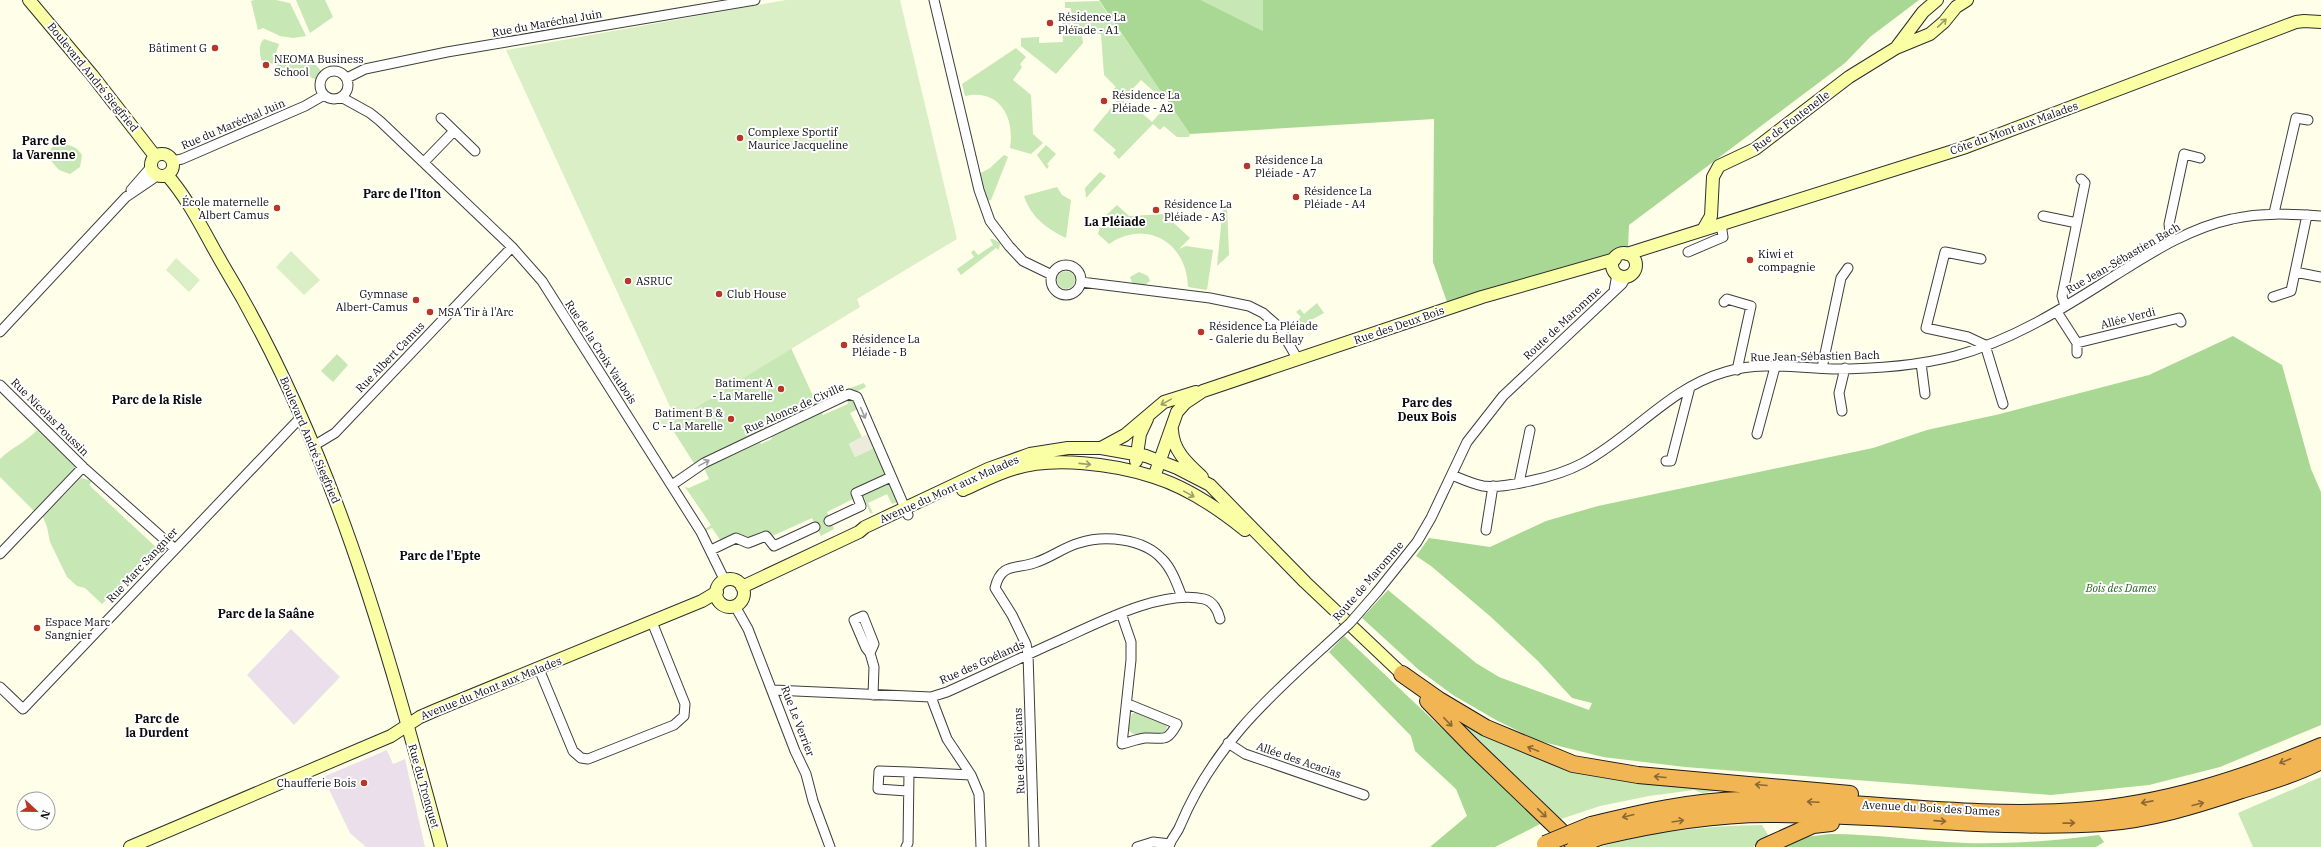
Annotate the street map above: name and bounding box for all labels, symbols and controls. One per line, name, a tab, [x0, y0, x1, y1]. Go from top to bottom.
street label: Rue du Maréchal Juin	[491, 6, 603, 40]
place label: Résidence La Pléïade - A1	[1058, 10, 1126, 37]
marker: Résidence La Pléïade - A1	[1045, 18, 1055, 28]
one-way arrow	[1937, 18, 1947, 27]
street label: Boulevard André Siegfried	[45, 20, 142, 135]
place label: Bâtiment G	[149, 41, 207, 55]
marker: Bâtiment G	[210, 43, 220, 53]
place label: NEOMA Business School	[274, 52, 364, 79]
marker: NEOMA Business School	[261, 60, 271, 70]
street label: Rue de Fontenelle	[1750, 87, 1832, 154]
place label: Résidence La Pléiade - A2	[1112, 88, 1180, 115]
street label: Rue du Maréchal Juin	[179, 96, 287, 152]
marker: Résidence La Pléiade - A2	[1099, 96, 1109, 106]
street label: Côte du Mont aux Malades	[1948, 98, 2080, 158]
place label: Complexe Sportif Maurice Jacqueline	[748, 125, 848, 152]
district label: Parc de la Varenne	[12, 133, 76, 162]
marker: Complexe Sportif Maurice Jacqueline	[735, 133, 745, 143]
place label: Résidence La Pléiade - A7	[1255, 153, 1323, 180]
marker: Résidence La Pléiade - A7	[1242, 161, 1252, 171]
place label: Résidence La Pléiade - A4	[1304, 184, 1372, 211]
district label: Parc de l'Iton	[363, 186, 441, 201]
marker: Résidence La Pléiade - A4	[1291, 192, 1301, 202]
place label: École maternelle Albert Camus	[182, 195, 269, 222]
place label: Résidence La Pléiade - A3	[1164, 197, 1232, 224]
marker: École maternelle Albert Camus	[272, 203, 282, 213]
marker: Résidence La Pléiade - A3	[1151, 205, 1161, 215]
district label: La Pléiade	[1084, 214, 1146, 229]
street label: Rue Jean-Sébastien Bach	[2063, 219, 2183, 296]
place label: Kiwi et compagnie	[1758, 247, 1816, 274]
marker: Kiwi et compagnie	[1745, 255, 1755, 265]
place label: ASRUC	[636, 274, 673, 288]
marker: ASRUC	[623, 276, 633, 286]
street label: Route de Maromme	[1520, 283, 1604, 363]
place label: Gymnase Albert-Camus	[336, 287, 408, 314]
place label: Club House	[727, 287, 786, 301]
marker: Club House	[714, 289, 724, 299]
marker: Gymnase Albert-Camus	[411, 295, 421, 305]
street label: Rue de la Croix Vaubois	[562, 297, 640, 407]
street label: Rue des Deux Bois	[1352, 303, 1446, 347]
street label: Allée Verdi	[2099, 304, 2157, 332]
place label: MSA Tir à l'Arc	[438, 305, 514, 319]
marker: MSA Tir à l'Arc	[425, 307, 435, 317]
street label: Rue Albert Camus	[353, 319, 427, 395]
place label: Résidence La Pléiade - Galerie du Bellay	[1209, 319, 1318, 346]
marker: Résidence La Pléiade - Galerie du Bellay	[1196, 327, 1206, 337]
place label: Résidence La Pléiade - B	[852, 332, 920, 359]
marker: Résidence La Pléiade - B	[839, 340, 849, 350]
street label: Rue Jean-Sébastien Bach	[1750, 348, 1880, 364]
street label: Boulevard André Siegfried	[277, 374, 343, 506]
street label: Rue Nicolas Poussin	[8, 375, 92, 459]
place label: Batiment A - La Marelle	[712, 376, 773, 403]
street label: Rue Alonce de Civille	[742, 380, 846, 436]
marker: Batiment A - La Marelle	[776, 384, 786, 394]
district label: Parc de la Risle	[112, 392, 202, 407]
district label: Parc des Deux Bois	[1397, 395, 1457, 424]
one-way arrow	[1160, 399, 1172, 406]
place label: Batiment B & C - La Marelle	[652, 406, 723, 433]
one-way arrow	[860, 407, 868, 419]
marker: Batiment B & C - La Marelle	[726, 414, 736, 424]
street label: Avenue du Mont aux Malades	[877, 452, 1021, 526]
one-way arrow	[698, 459, 710, 467]
one-way arrow	[1078, 460, 1091, 468]
one-way arrow	[1183, 490, 1195, 498]
street label: Rue Marc Sangnier	[103, 524, 181, 606]
street label: Route de Maromme	[1330, 538, 1407, 624]
district label: Parc de l'Epte	[400, 548, 481, 563]
park label: Bois des Dames	[2085, 581, 2157, 595]
district label: Parc de la Saâne	[218, 606, 315, 621]
place label: Espace Marc Sangnier	[45, 615, 111, 642]
marker: Espace Marc Sangnier	[32, 623, 42, 633]
street label: Rue des Goélands	[937, 637, 1027, 687]
street label: Avenue du Mont aux Malades	[418, 653, 564, 723]
street label: Rue Le Verrier	[778, 684, 818, 758]
street label: Rue des Pélicans	[1010, 708, 1028, 794]
district label: Parc de la Durdent	[125, 711, 189, 740]
one-way arrow	[1444, 717, 1453, 727]
street label: Allée des Acacias	[1255, 739, 1343, 781]
street label: Rue du Tronquet	[405, 742, 443, 830]
one-way arrow	[1528, 744, 1540, 752]
one-way arrow	[2280, 758, 2292, 766]
one-way arrow	[1654, 773, 1667, 780]
place label: Chaufferie Bois	[277, 776, 356, 790]
marker: Chaufferie Bois	[359, 778, 369, 788]
one-way arrow	[1755, 782, 1768, 789]
north arrow	[16, 791, 56, 831]
street label: Avenue du Bois des Dames	[1862, 797, 2000, 819]
one-way arrow	[1807, 798, 1820, 806]
one-way arrow	[2141, 798, 2154, 806]
one-way arrow	[2191, 799, 2204, 807]
text: N	[37, 808, 53, 822]
one-way arrow	[1536, 808, 1546, 817]
one-way arrow	[1622, 813, 1635, 820]
one-way arrow	[1671, 817, 1684, 825]
one-way arrow	[1933, 818, 1946, 825]
one-way arrow	[2062, 819, 2075, 827]

